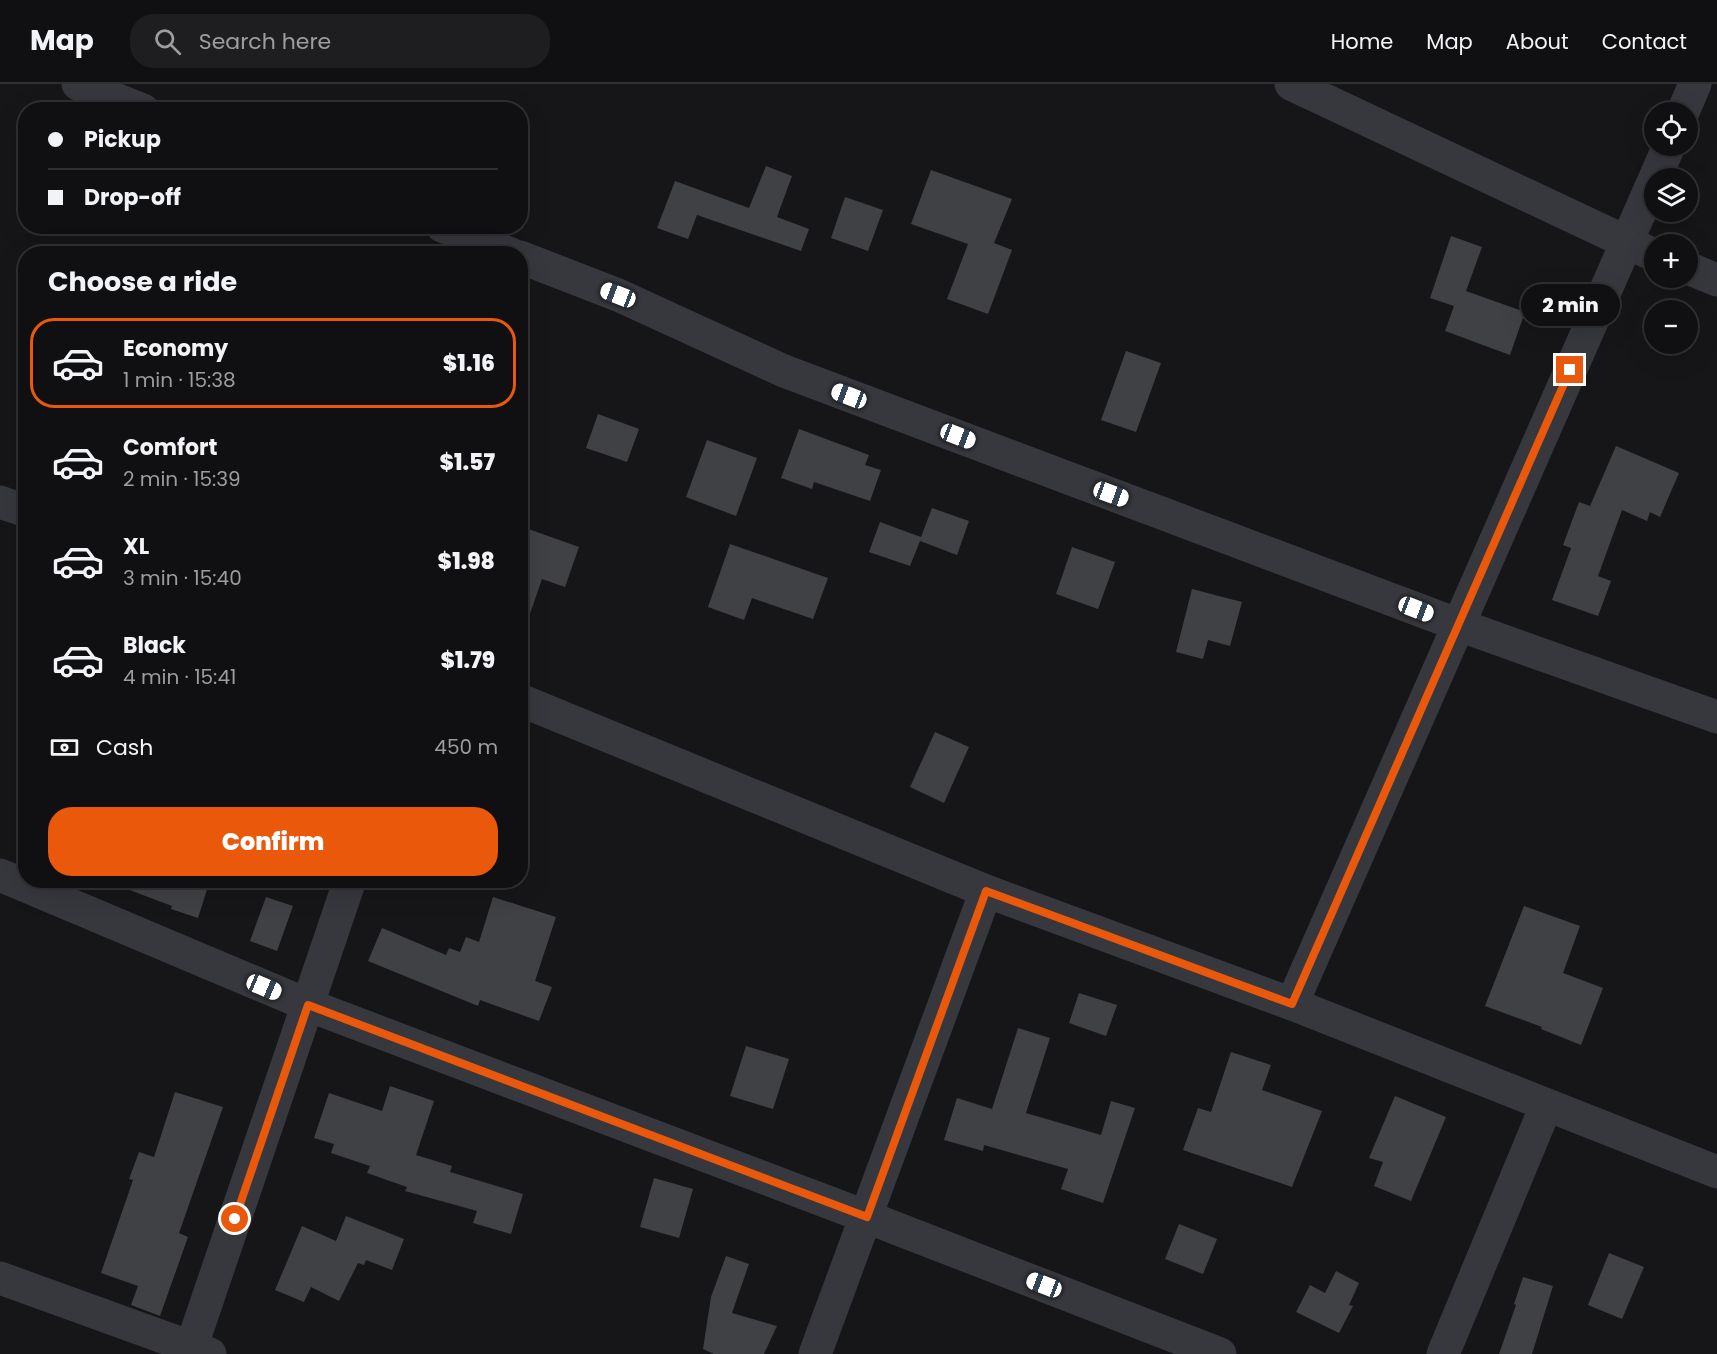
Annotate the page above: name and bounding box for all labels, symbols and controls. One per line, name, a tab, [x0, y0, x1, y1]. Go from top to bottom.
search box	[130, 14, 550, 68]
text: Map	[30, 21, 94, 60]
icon: search	[151, 25, 184, 58]
text: Search here	[199, 26, 331, 57]
text: Home	[1331, 27, 1393, 56]
text: Map	[1426, 27, 1473, 56]
text: About	[1506, 27, 1569, 56]
text: Contact	[1602, 27, 1687, 56]
map controls	[1644, 102, 1698, 354]
button: locate	[1644, 102, 1698, 156]
text: Pickup	[84, 124, 161, 155]
button: layers	[1644, 168, 1698, 222]
text: Drop-off	[84, 182, 181, 213]
button: +	[1644, 234, 1698, 288]
text: Choose a ride	[48, 263, 237, 300]
car	[598, 280, 638, 310]
callout: 2 min	[1520, 283, 1620, 325]
text: 2 min	[1542, 291, 1599, 319]
button: −	[1644, 300, 1698, 354]
text: Economy	[123, 333, 228, 364]
icon: car	[51, 336, 105, 390]
text: $1.16	[443, 348, 495, 379]
route end	[1556, 356, 1583, 383]
text: 1 min · 15:38	[123, 366, 236, 394]
car	[829, 381, 869, 411]
car	[938, 421, 978, 451]
text: Comfort	[123, 432, 217, 463]
icon: car	[51, 435, 105, 489]
text: $1.57	[439, 447, 495, 478]
text: 2 min · 15:39	[123, 465, 241, 493]
car	[1091, 479, 1131, 509]
text: XL	[123, 531, 149, 562]
icon: car	[51, 534, 105, 588]
text: $1.98	[438, 546, 495, 577]
text: 3 min · 15:40	[123, 564, 242, 592]
car	[1396, 594, 1436, 624]
text: Black	[123, 630, 186, 661]
icon: car	[51, 633, 105, 687]
text: $1.79	[440, 645, 495, 676]
text: 4 min · 15:41	[123, 663, 236, 691]
icon: cash	[48, 731, 81, 764]
text: Cash	[96, 732, 153, 763]
text: 450 m	[434, 733, 498, 761]
button: Confirm	[48, 807, 498, 876]
car	[244, 972, 284, 1002]
route start	[221, 1205, 248, 1232]
car	[1024, 1270, 1064, 1300]

